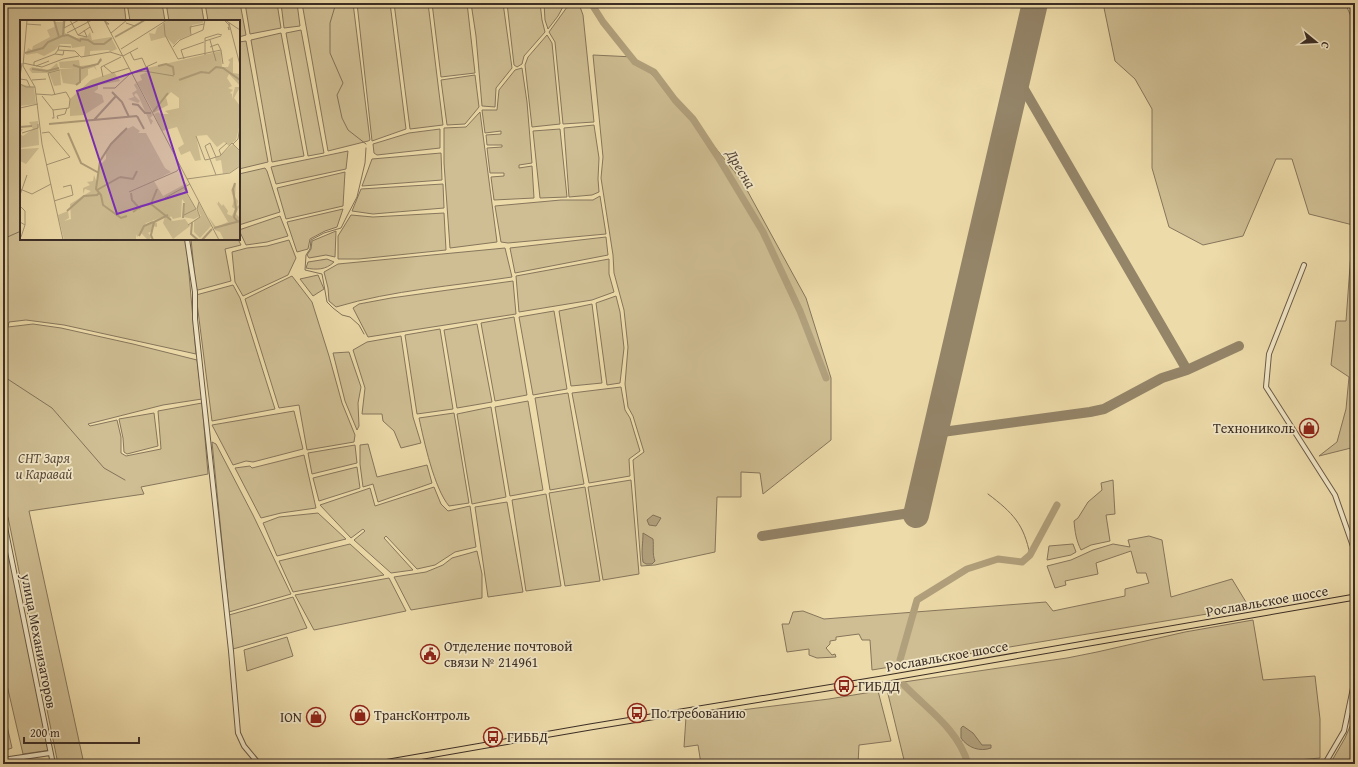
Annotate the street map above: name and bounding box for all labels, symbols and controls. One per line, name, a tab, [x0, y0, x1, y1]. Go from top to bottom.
inset map	[20, 20, 240, 240]
north arrow	[1296, 22, 1336, 62]
text: С	[1317, 40, 1334, 51]
water label: Дресна	[721, 144, 761, 192]
shop icon: Технониколь	[1298, 417, 1320, 439]
place label: Технониколь	[1213, 418, 1295, 438]
park label: СНТ Заря и Каравай	[16, 448, 72, 484]
street label: улица Механизаторов	[16, 571, 62, 710]
street label: Рославльское шоссе	[1204, 580, 1330, 622]
street label: Рославльское шоссе	[884, 635, 1010, 677]
place label: Отделение почтовой связи № 214961	[444, 636, 573, 672]
public building icon: Отделение почтовой связи № 214961	[419, 643, 441, 665]
bus stop icon: ГИБДД	[833, 675, 855, 697]
place label: ГИБДД	[858, 676, 900, 696]
bus stop icon: По требованию	[626, 702, 648, 724]
place label: По требованию	[651, 703, 746, 723]
shop icon: ТрансКонтроль	[349, 704, 371, 726]
place label: ТрансКонтроль	[374, 705, 470, 725]
shop icon: ION	[305, 706, 327, 728]
place label: ION	[280, 707, 302, 727]
scale bar	[24, 719, 139, 745]
text: 200 m	[30, 724, 60, 741]
bus stop icon: ГИББД	[482, 726, 504, 748]
place label: ГИББД	[507, 727, 548, 747]

